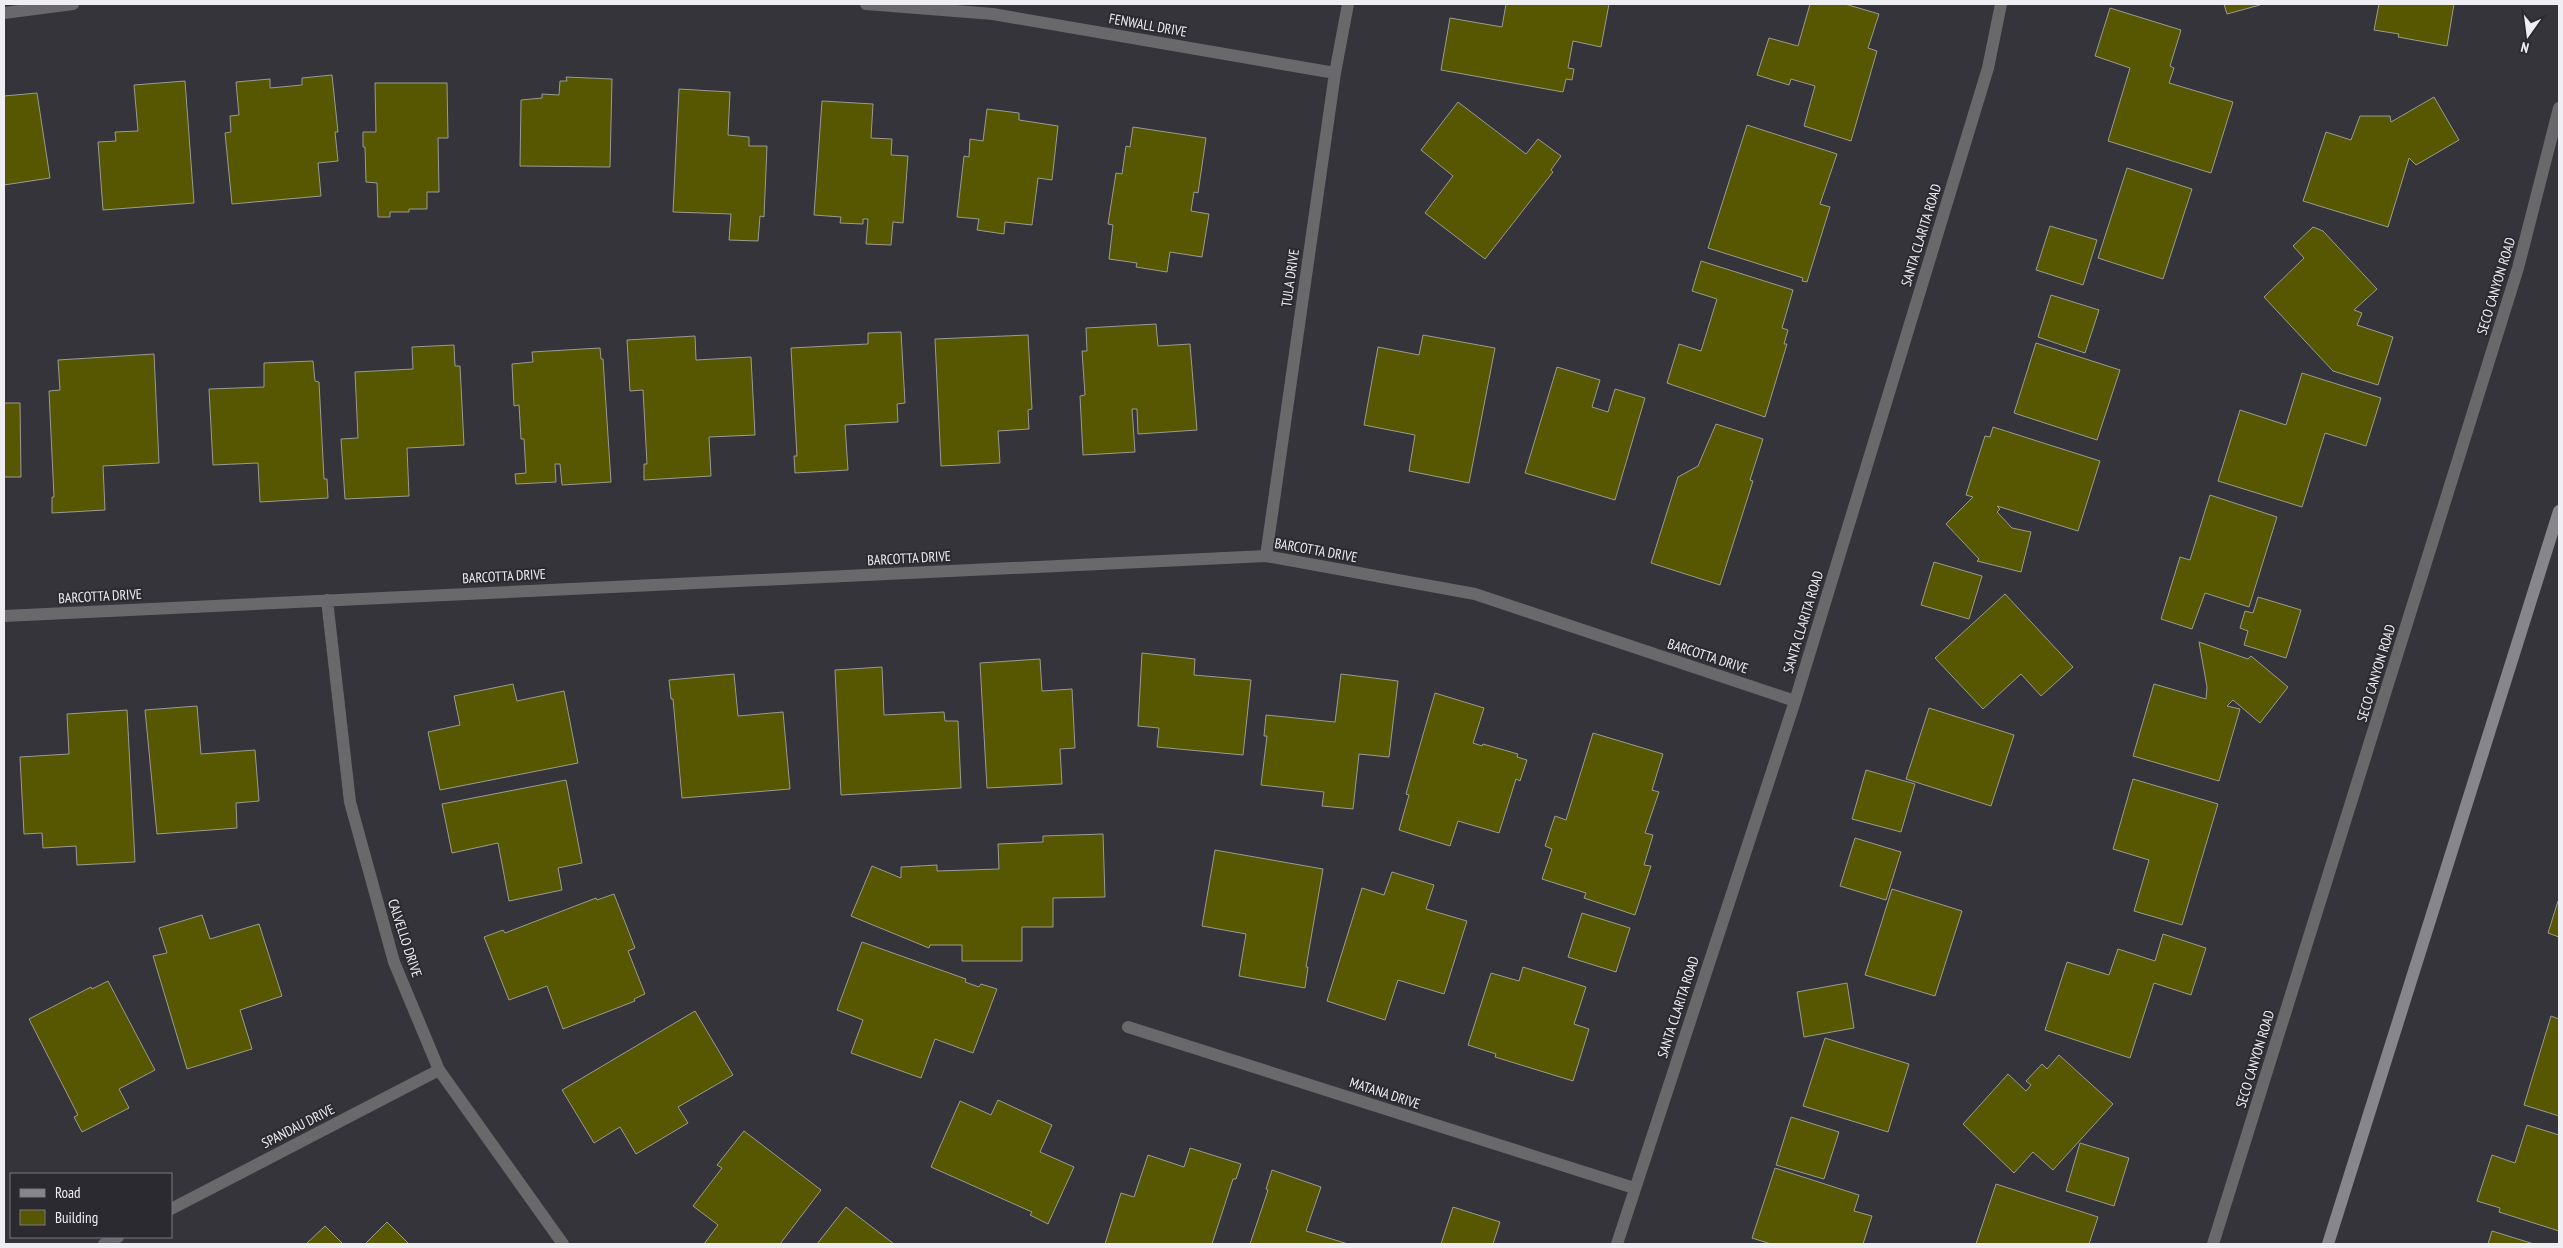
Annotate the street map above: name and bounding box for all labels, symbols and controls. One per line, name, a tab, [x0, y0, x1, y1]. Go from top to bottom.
street label: FENWALL DRIVE	[1108, 9, 1188, 41]
north arrow	[2503, 10, 2553, 60]
text: N	[2519, 38, 2531, 57]
street label: SANTA CLARITA ROAD	[1897, 182, 1945, 288]
street label: SECO CANYON ROAD	[2473, 235, 2519, 337]
street label: TULA DRIVE	[1277, 248, 1303, 308]
street label: BARCOTTA DRIVE	[1273, 534, 1359, 566]
street label: BARCOTTA DRIVE	[867, 547, 951, 569]
street label: BARCOTTA DRIVE	[462, 565, 546, 587]
street label: SANTA CLARITA ROAD	[1779, 569, 1827, 675]
street label: BARCOTTA DRIVE	[58, 585, 142, 607]
street label: SECO CANYON ROAD	[2353, 622, 2399, 724]
street label: BARCOTTA DRIVE	[1665, 634, 1751, 678]
street label: CALVELLO DRIVE	[384, 897, 426, 979]
street label: SANTA CLARITA ROAD	[1653, 954, 1703, 1060]
street label: SECO CANYON ROAD	[2232, 1008, 2278, 1110]
street label: MATANA DRIVE	[1347, 1073, 1423, 1113]
street label: SPANDAU DRIVE	[259, 1100, 337, 1152]
legend	[10, 1173, 172, 1238]
text: Road	[55, 1183, 81, 1202]
text: Building	[55, 1208, 98, 1227]

